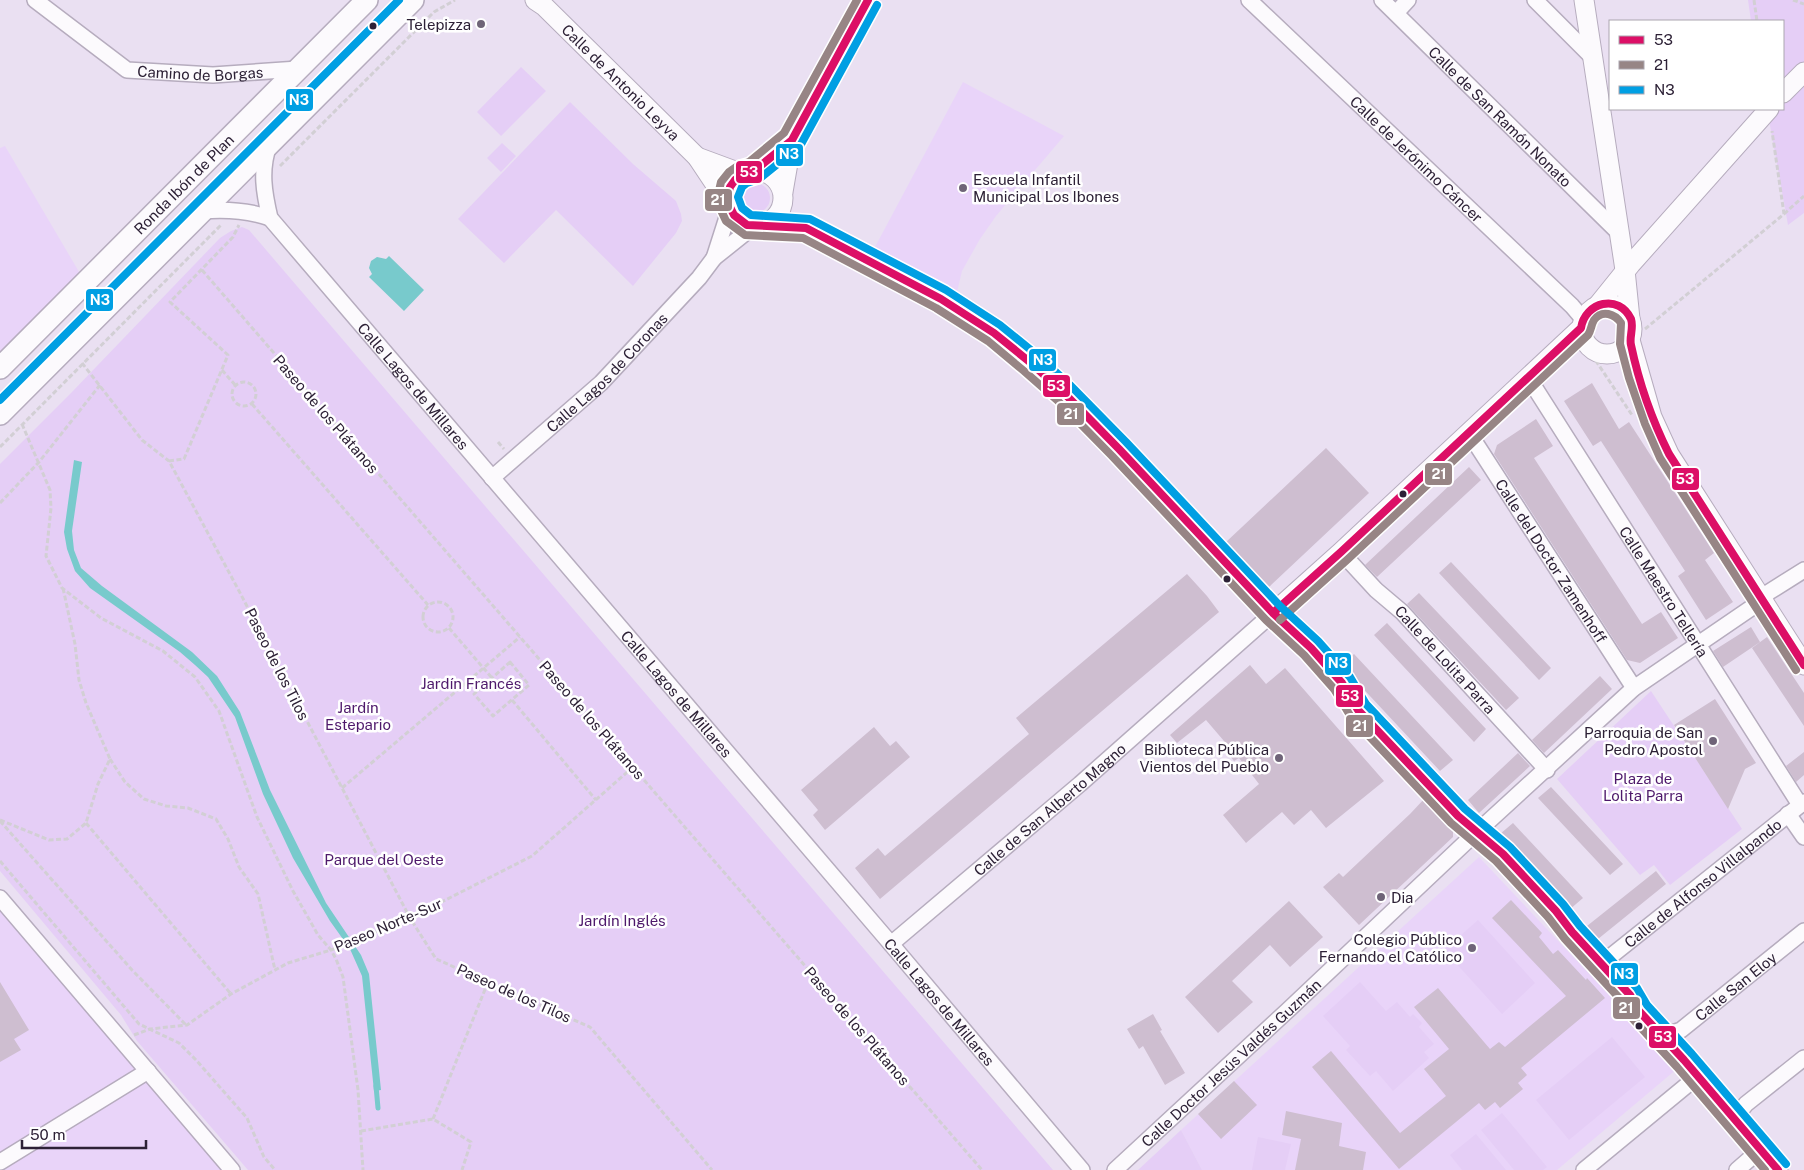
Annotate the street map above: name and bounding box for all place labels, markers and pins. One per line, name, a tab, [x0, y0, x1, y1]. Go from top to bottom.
place label: Telepizza	[406, 16, 471, 33]
marker: Telepizza	[475, 18, 487, 30]
unlabelled marker	[368, 21, 378, 31]
place label: Escuela Infantil Municipal Los Ibones	[973, 171, 1119, 205]
marker: Escuela Infantil Municipal Los Ibones	[957, 182, 969, 194]
unlabelled marker	[1398, 489, 1408, 499]
unlabelled marker	[1222, 574, 1232, 584]
place label: Parroquia de San Pedro Apostol	[1584, 724, 1703, 758]
marker: Parroquia de San Pedro Apostol	[1707, 735, 1719, 747]
place label: Biblioteca Pública Vientos del Pueblo	[1139, 741, 1269, 775]
marker: Biblioteca Pública Vientos del Pueblo	[1273, 752, 1285, 764]
place label: Dia	[1391, 889, 1413, 906]
marker: Dia	[1375, 891, 1387, 903]
place label: Colegio Público Fernando el Católico	[1319, 931, 1462, 965]
marker: Colegio Público Fernando el Católico	[1466, 942, 1478, 954]
unlabelled marker	[1634, 1021, 1644, 1031]

